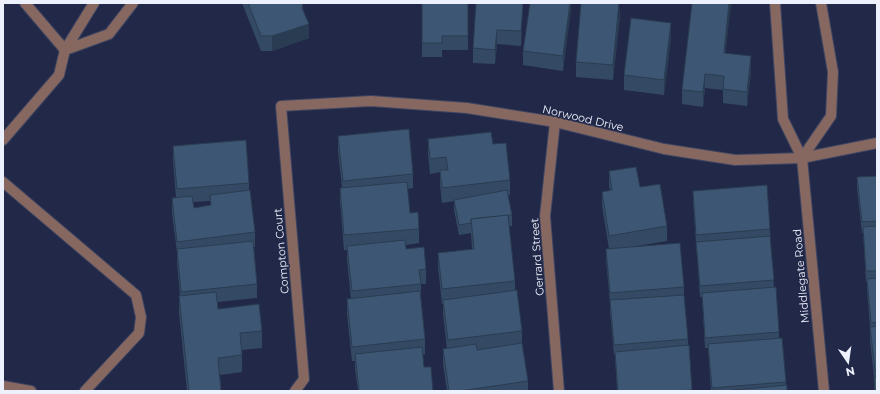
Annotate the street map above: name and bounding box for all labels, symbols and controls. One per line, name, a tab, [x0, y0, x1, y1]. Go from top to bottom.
street label: Norwood Drive	[541, 102, 625, 134]
street label: Compton Court	[270, 207, 292, 294]
street label: Gerrard Street	[527, 217, 547, 296]
street label: Middlegate Road	[790, 228, 812, 324]
north arrow	[828, 342, 868, 382]
text: N	[844, 364, 856, 380]

